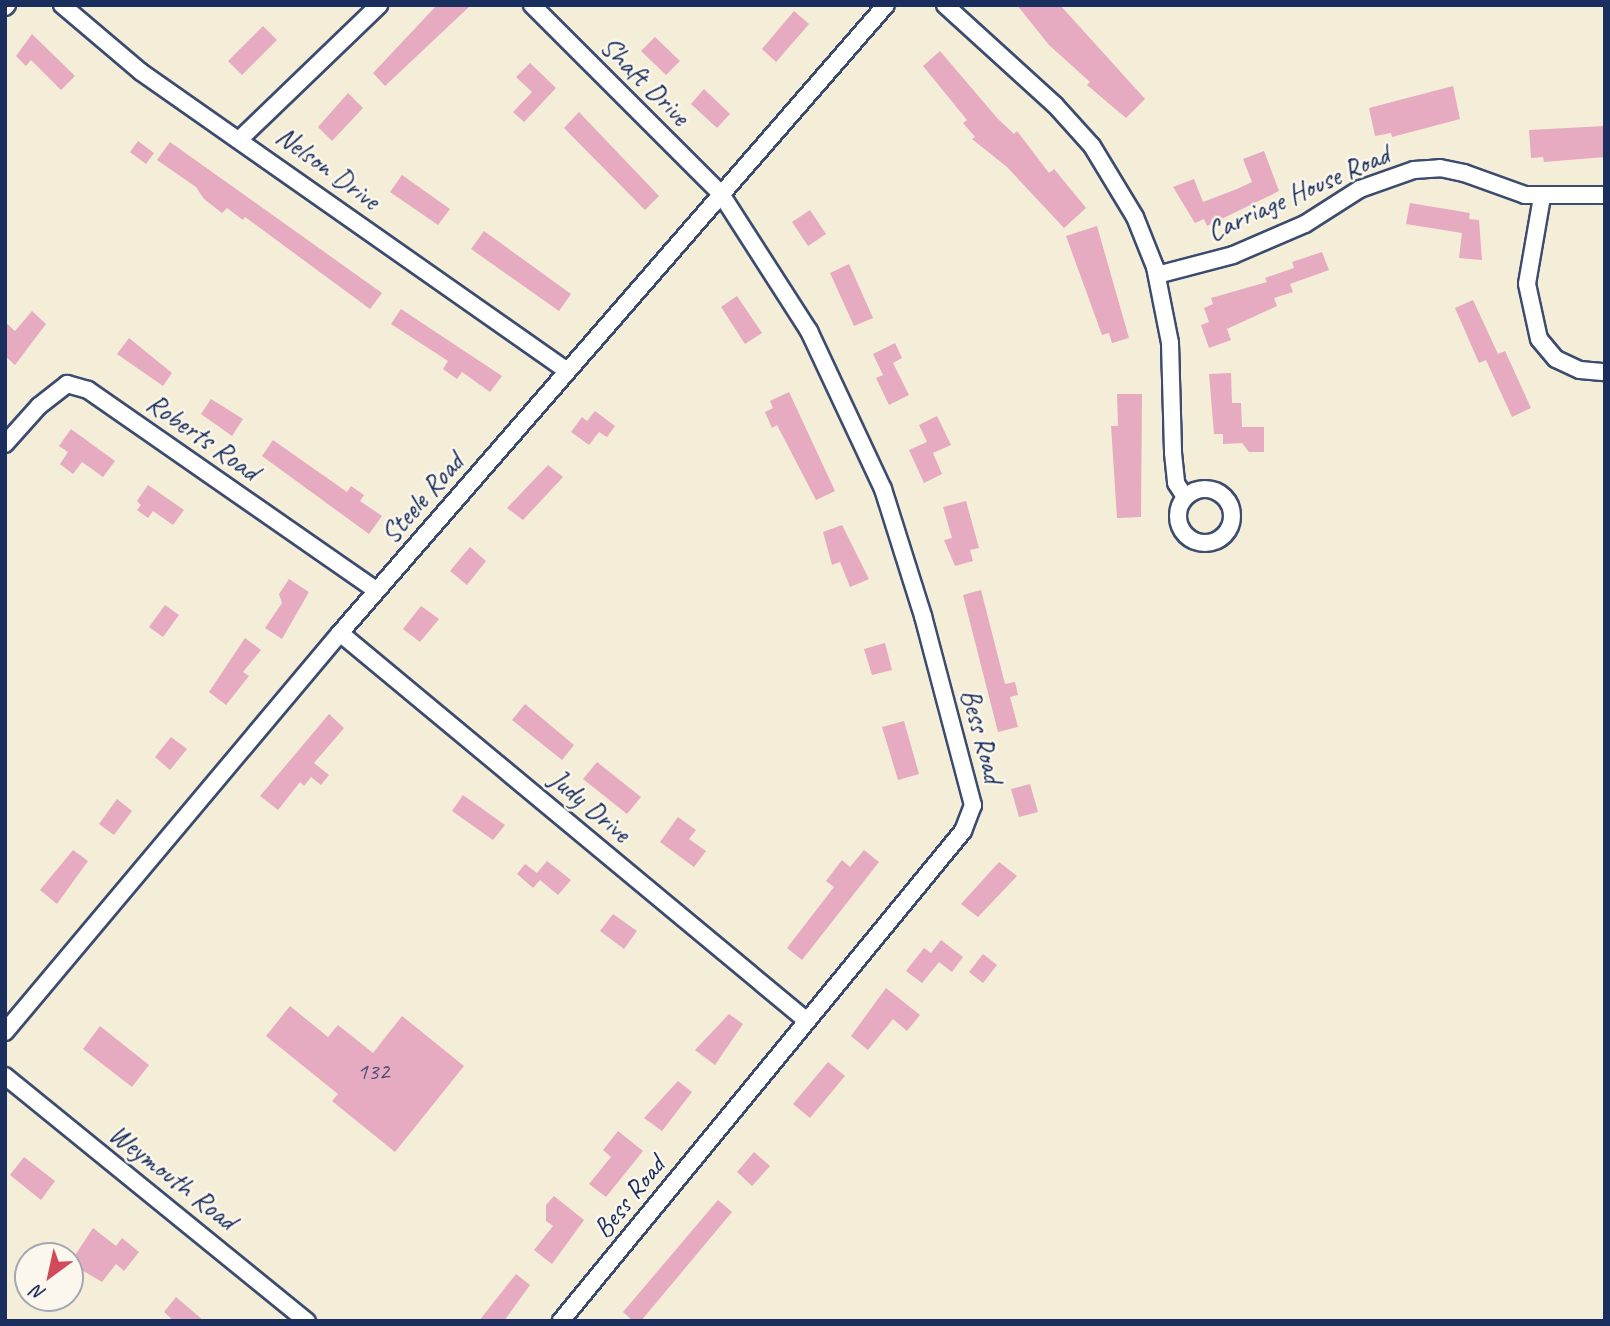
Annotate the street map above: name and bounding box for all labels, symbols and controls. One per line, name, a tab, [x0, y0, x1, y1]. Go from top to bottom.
street label: Shaft Drive	[593, 29, 697, 133]
street label: Nelson Drive	[269, 119, 387, 217]
street label: Carriage House Road	[1201, 138, 1395, 248]
street label: Roberts Road	[141, 386, 265, 488]
street label: Steele Road	[374, 446, 470, 550]
street label: Bess Road	[953, 685, 1011, 787]
street label: Judy Drive	[542, 762, 638, 850]
house number: 132	[357, 1058, 389, 1086]
street label: Weymouth Road	[103, 1117, 243, 1237]
street label: Bess Road	[586, 1149, 672, 1245]
north arrow	[14, 1242, 84, 1312]
text: N	[27, 1280, 50, 1306]

